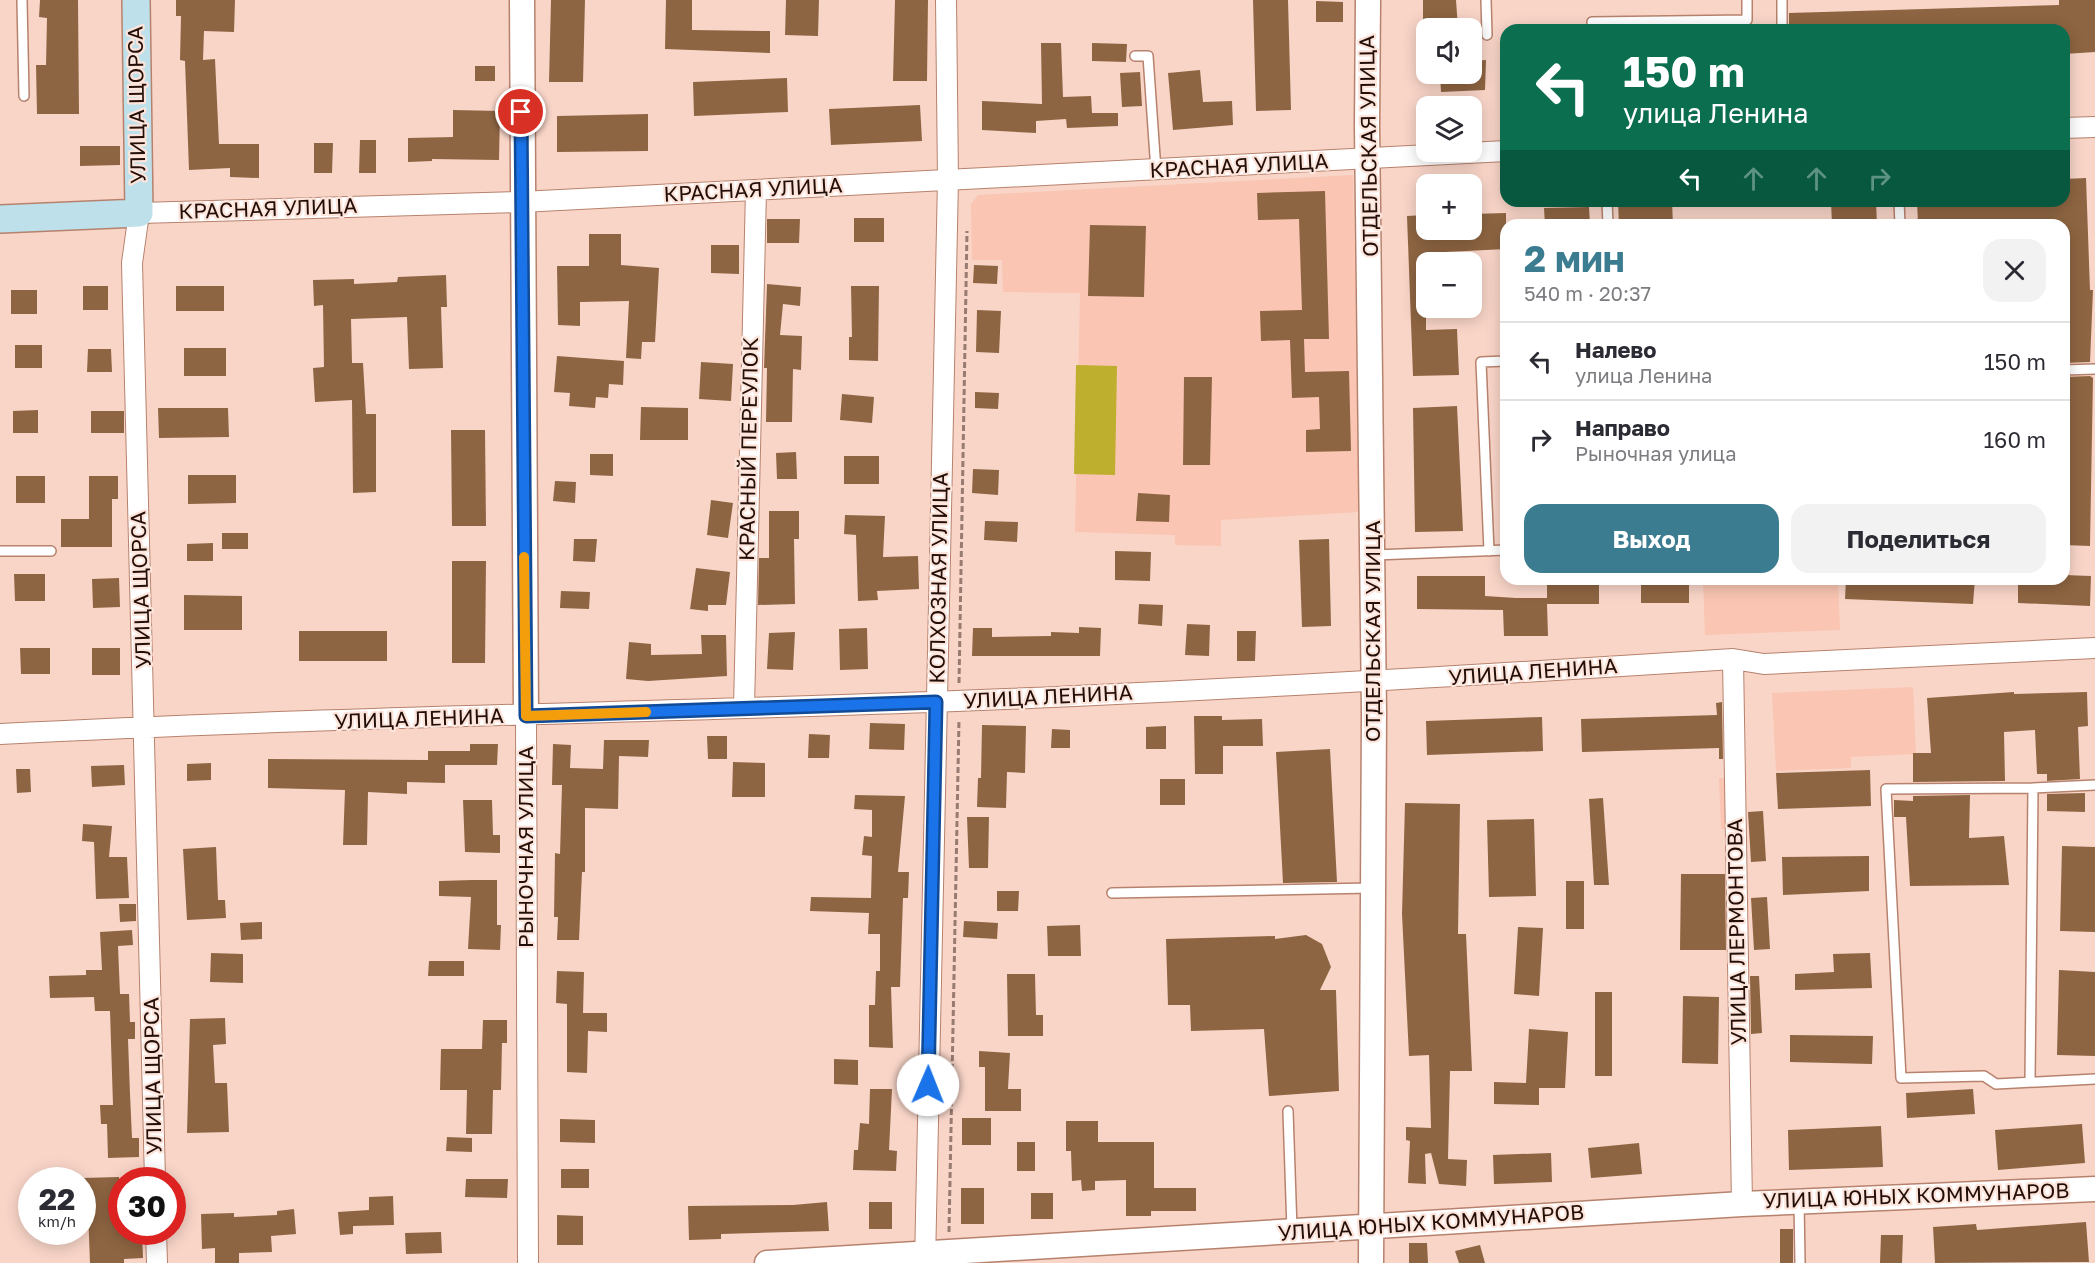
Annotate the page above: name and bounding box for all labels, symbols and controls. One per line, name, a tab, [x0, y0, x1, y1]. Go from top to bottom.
map controls	[1416, 18, 1482, 318]
button: sound	[1416, 18, 1482, 84]
street label: УЛИЦА ЩОРСА	[122, 26, 150, 184]
street label: ОТДЕЛЬСКАЯ УЛИЦА	[1353, 35, 1383, 257]
text: 150 m	[1623, 46, 1745, 96]
icon: left	[1524, 48, 1602, 126]
pin	[495, 86, 546, 137]
icon: arrive	[504, 95, 537, 128]
button: layers	[1416, 96, 1482, 162]
text: улица Ленина	[1623, 97, 1809, 129]
street label: КРАСНАЯ УЛИЦА	[1149, 147, 1329, 183]
icon: left	[1674, 162, 1707, 195]
icon: ahead	[1737, 162, 1770, 195]
icon: ahead	[1800, 162, 1833, 195]
icon: right	[1863, 162, 1896, 195]
street label: КРАСНАЯ УЛИЦА	[663, 171, 843, 207]
button: +	[1416, 174, 1482, 240]
street label: КРАСНАЯ УЛИЦА	[178, 192, 358, 224]
text: 2 мин	[1524, 237, 1625, 280]
button: close	[1983, 239, 2046, 302]
button: −	[1416, 252, 1482, 318]
text: 540 m · 20:37	[1524, 281, 1651, 305]
street label: КРАСНЫЙ ПЕРЕУЛОК	[733, 336, 763, 561]
text: Налево	[1575, 336, 1657, 363]
icon: left	[1524, 345, 1557, 378]
text: 150 m	[1984, 348, 2046, 375]
text: улица Ленина	[1575, 363, 1712, 387]
text: Направо	[1575, 414, 1670, 441]
icon: right	[1524, 423, 1557, 456]
text: 160 m	[1983, 426, 2046, 453]
text: Рыночная улица	[1575, 441, 1737, 465]
street label: КОЛХОЗНАЯ УЛИЦА	[923, 472, 953, 684]
button: Выход	[1524, 504, 1779, 573]
button: Поделиться	[1791, 504, 2046, 573]
street label: УЛИЦА ЩОРСА	[124, 511, 156, 669]
street label: ОТДЕЛЬСКАЯ УЛИЦА	[1359, 520, 1385, 742]
street label: УЛИЦА ЛЕНИНА	[1447, 652, 1618, 690]
street label: УЛИЦА ЛЕНИНА	[963, 679, 1133, 713]
street label: УЛИЦА ЛЕНИНА	[334, 702, 504, 734]
street label: РЫНОЧНАЯ УЛИЦА	[512, 746, 538, 948]
street label: УЛИЦА ЛЕРМОНТОВА	[1721, 818, 1751, 1046]
street label: УЛИЦА ЩОРСА	[138, 997, 166, 1155]
position arrow	[896, 1053, 960, 1117]
speed limit sign: 30	[108, 1167, 186, 1245]
street label: УЛИЦА ЮНЫХ КОММУНАРОВ	[1762, 1177, 2070, 1213]
text: 22	[39, 1181, 75, 1217]
street label: УЛИЦА ЮНЫХ КОММУНАРОВ	[1277, 1198, 1585, 1246]
text: km/h	[38, 1212, 76, 1230]

